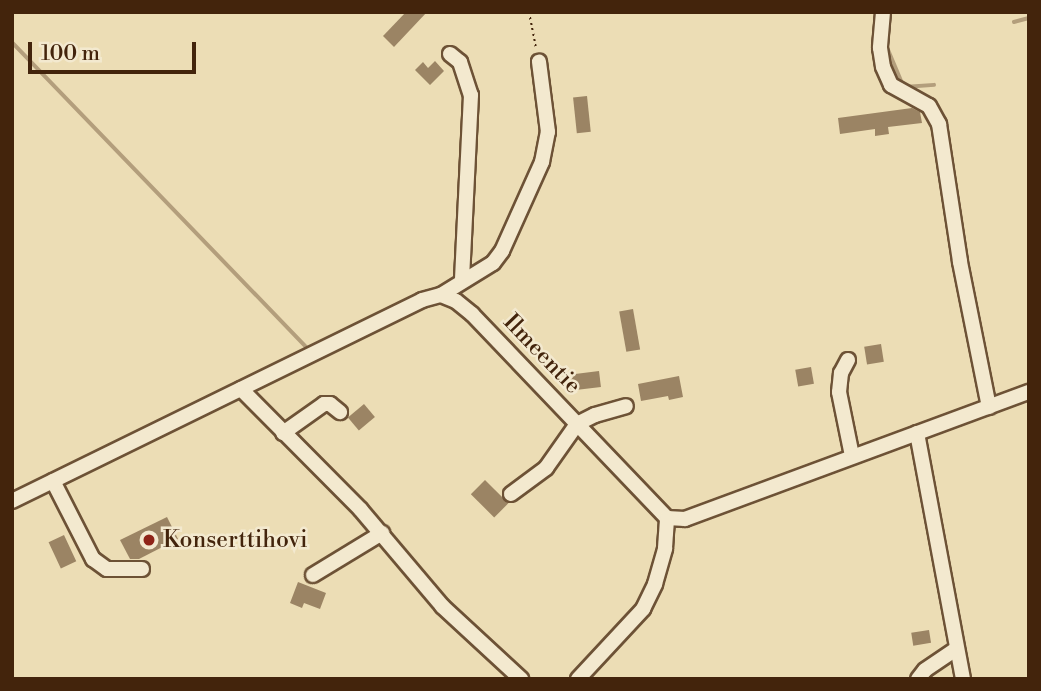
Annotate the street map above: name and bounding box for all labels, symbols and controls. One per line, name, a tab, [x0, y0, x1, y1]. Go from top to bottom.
scale bar	[32, 28, 200, 72]
text: 100 m	[41, 41, 100, 67]
street label: Ilmeentie	[497, 308, 587, 400]
place label: Konserttihovi	[163, 526, 308, 554]
marker: Konserttihovi	[141, 532, 157, 548]

